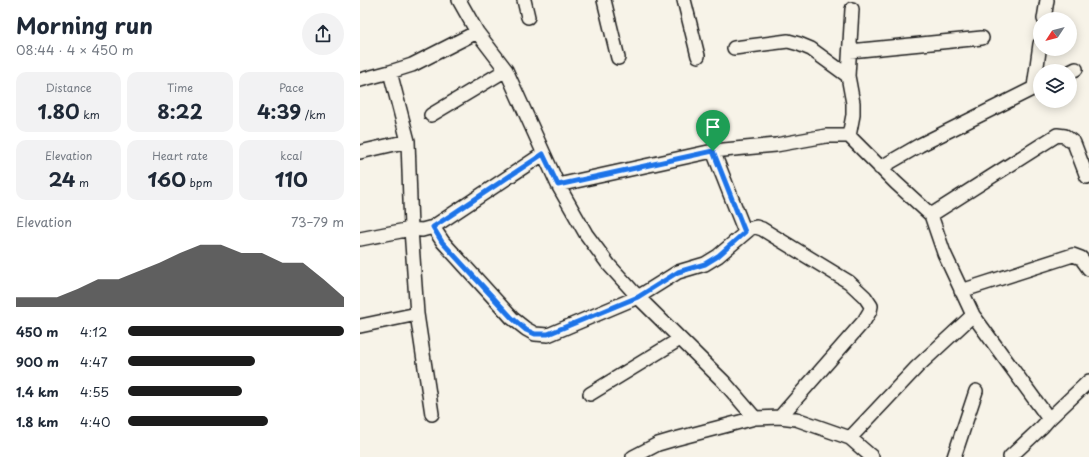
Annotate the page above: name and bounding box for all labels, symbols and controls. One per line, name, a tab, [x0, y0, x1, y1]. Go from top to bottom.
text: Morning run	[16, 8, 153, 41]
north arrow	[1033, 12, 1077, 56]
map controls	[1033, 12, 1077, 108]
button: share	[302, 13, 344, 55]
text: 08:44 · 4 × 450 m	[16, 40, 134, 59]
button: layers	[1033, 64, 1077, 108]
text: Distance	[46, 79, 92, 96]
text: Time	[167, 79, 193, 96]
text: Pace	[279, 79, 304, 96]
text: 1.80	[38, 96, 80, 126]
text: 8:22	[157, 96, 203, 126]
text: 4:39	[257, 96, 301, 126]
text: km	[80, 106, 100, 123]
text: /km	[301, 106, 326, 123]
pin	[696, 110, 730, 151]
icon: arrive	[702, 116, 724, 138]
text: Elevation	[45, 147, 92, 164]
text: Heart rate	[152, 147, 208, 164]
text: kcal	[280, 147, 302, 164]
text: 24	[48, 164, 75, 194]
text: 160	[148, 164, 186, 194]
text: 110	[275, 164, 308, 194]
text: m	[75, 174, 89, 191]
text: bpm	[186, 174, 212, 191]
text: Elevation	[16, 212, 72, 231]
text: 73–79 m	[291, 212, 344, 231]
text: 450 m	[16, 322, 58, 341]
text: 4:12	[80, 322, 107, 341]
text: 900 m	[16, 352, 59, 371]
text: 4:47	[80, 352, 108, 371]
text: 1.4 km	[16, 382, 59, 401]
text: 4:55	[80, 382, 109, 401]
text: 1.8 km	[16, 412, 58, 431]
text: 4:40	[80, 412, 110, 431]

